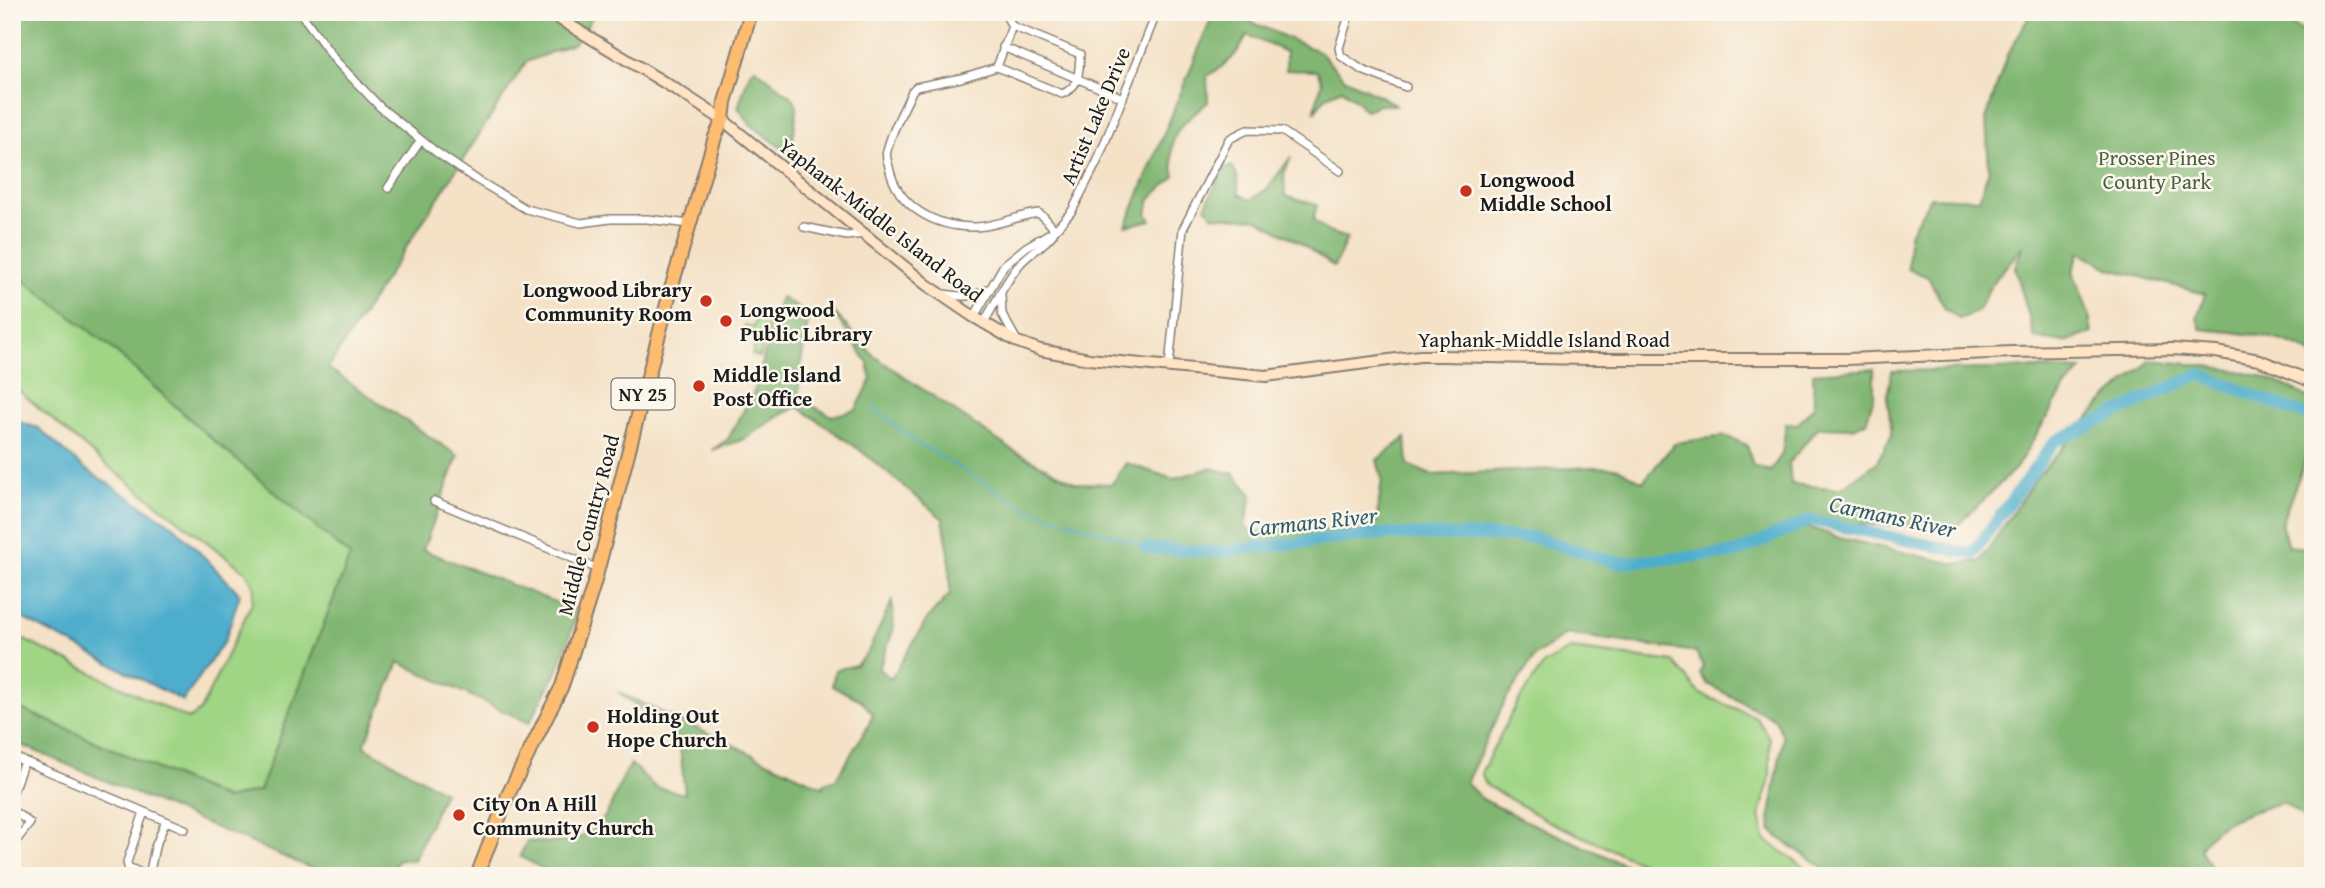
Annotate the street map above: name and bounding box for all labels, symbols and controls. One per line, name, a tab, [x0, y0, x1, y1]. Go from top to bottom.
street label: Artist Lake Drive	[1052, 42, 1138, 190]
street label: Yaphank-Middle Island Road	[772, 130, 990, 310]
park label: Prosser Pines County Park	[2098, 142, 2216, 197]
place label: Longwood Middle School	[1480, 164, 1612, 219]
marker: Longwood Middle School	[1458, 183, 1474, 199]
place label: Longwood Library Community Room	[523, 274, 692, 329]
marker: Longwood Library Community Room	[698, 293, 714, 309]
place label: Longwood Public Library	[740, 294, 873, 349]
marker: Longwood Public Library	[718, 313, 734, 329]
street label: Yaphank-Middle Island Road	[1418, 324, 1671, 355]
place label: Middle Island Post Office	[713, 359, 841, 414]
road number: NY 25	[612, 378, 674, 410]
marker: Middle Island Post Office	[691, 378, 707, 394]
street label: Middle Country Road	[549, 430, 627, 619]
water label: Carmans River	[1827, 486, 1961, 546]
water label: Carmans River	[1247, 498, 1380, 544]
place label: Holding Out Hope Church	[607, 700, 728, 755]
marker: Holding Out Hope Church	[585, 719, 601, 735]
place label: City On A Hill Community Church	[473, 788, 654, 843]
marker: City On A Hill Community Church	[451, 807, 467, 823]

